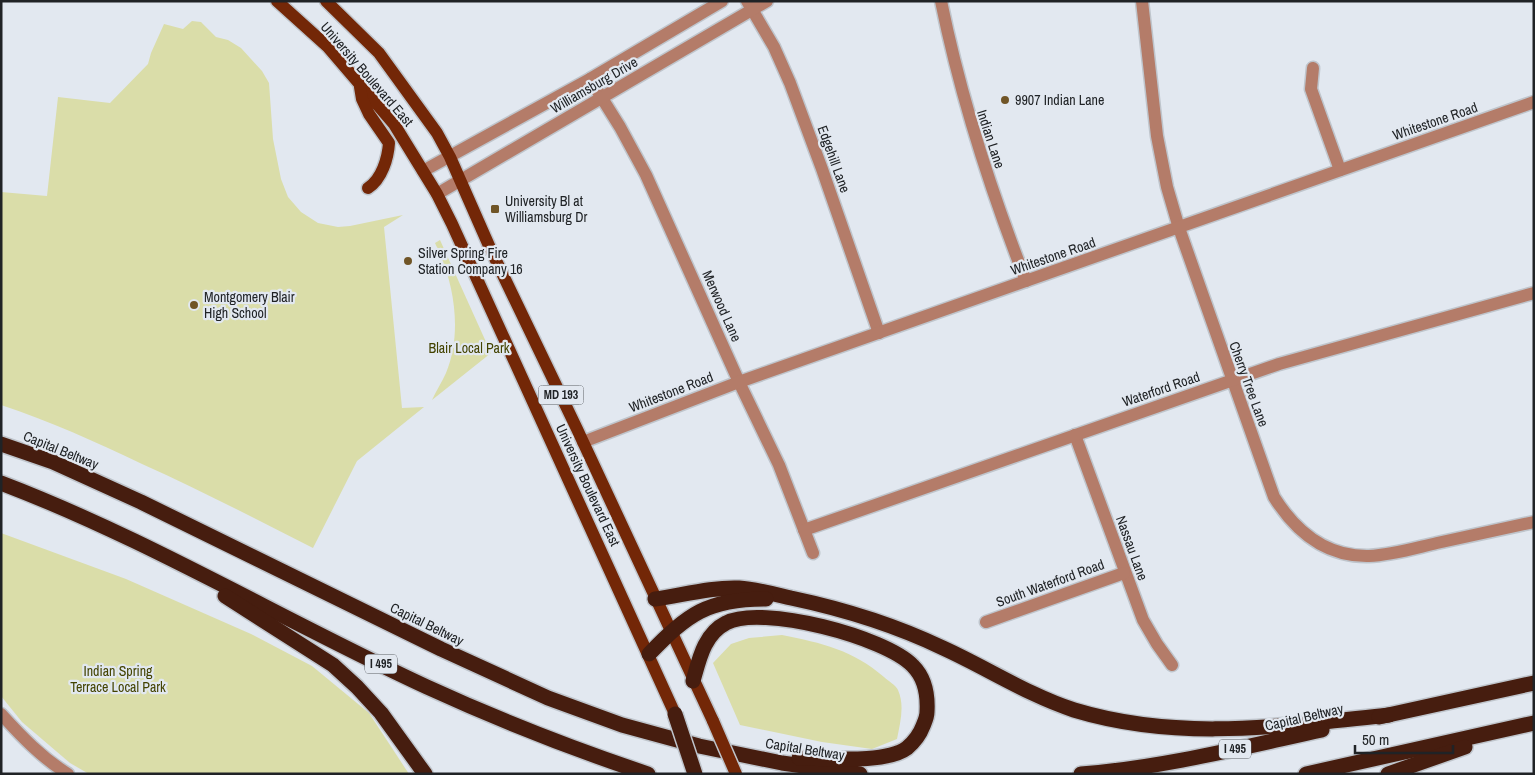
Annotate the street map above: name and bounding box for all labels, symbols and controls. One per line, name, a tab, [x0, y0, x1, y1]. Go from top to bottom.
street label: University Boulevard East	[317, 18, 417, 130]
street label: Williamsburg Drive	[547, 53, 641, 117]
place label: 9907 Indian Lane	[1015, 91, 1104, 109]
marker: 9907 Indian Lane	[999, 94, 1011, 106]
street label: Whitestone Road	[1390, 98, 1480, 144]
street label: Indian Lane	[973, 107, 1009, 171]
street label: Edgehill Lane	[814, 123, 854, 195]
place label: University Bl at Williamsburg Dr	[505, 192, 587, 226]
marker: University Bl at Williamsburg Dr	[489, 203, 501, 215]
street label: Whitestone Road	[1008, 233, 1098, 279]
place label: Silver Spring Fire Station Company 16	[418, 244, 523, 278]
marker: Silver Spring Fire Station Company 16	[402, 255, 414, 267]
street label: Merwood Lane	[698, 268, 746, 344]
place label: Montgomery Blair High School	[204, 288, 295, 322]
marker: Montgomery Blair High School	[188, 299, 200, 311]
park label: Blair Local Park	[428, 339, 510, 357]
street label: Cherry Tree Lane	[1225, 339, 1273, 429]
street label: Waterford Road	[1120, 367, 1202, 411]
street label: Whitestone Road	[626, 368, 716, 416]
road number: MD 193	[538, 386, 584, 404]
street label: University Boulevard East	[552, 421, 624, 549]
street label: Capital Beltway	[21, 427, 102, 473]
street label: Nassau Lane	[1112, 513, 1152, 583]
street label: South Waterford Road	[993, 555, 1107, 611]
street label: Capital Beltway	[387, 598, 467, 650]
road number: I 495	[365, 654, 397, 674]
park label: Indian Spring Terrace Local Park	[70, 662, 166, 696]
street label: Capital Beltway	[1263, 699, 1345, 735]
scale bar	[1355, 722, 1452, 754]
text: 50 m	[1362, 729, 1389, 750]
street label: Capital Beltway	[764, 734, 846, 764]
road number: I 495	[1219, 740, 1251, 759]

